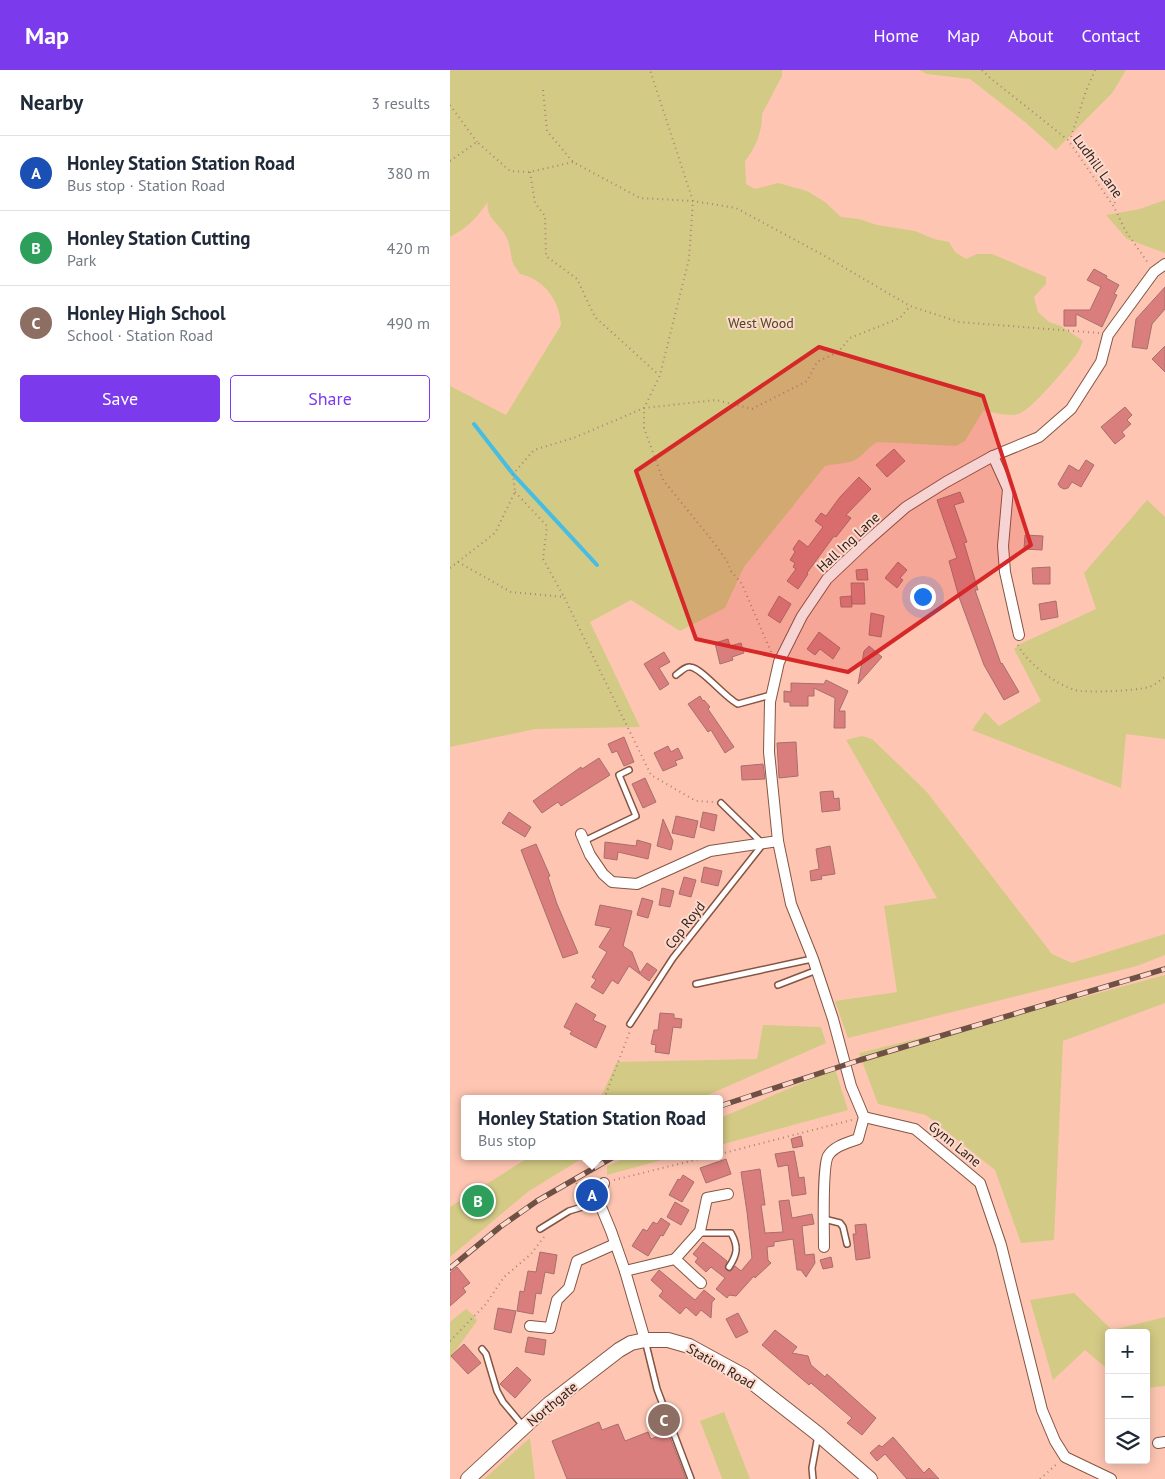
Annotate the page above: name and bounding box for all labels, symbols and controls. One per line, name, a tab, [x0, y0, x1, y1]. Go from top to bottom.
text: Map	[25, 20, 69, 51]
text: Home	[873, 24, 919, 47]
text: Map	[947, 24, 980, 47]
text: About	[1008, 24, 1054, 47]
text: Contact	[1082, 24, 1140, 47]
text: Nearby	[20, 89, 83, 116]
text: 3 results	[371, 93, 430, 113]
street label: Ludhill Lane	[1069, 131, 1127, 201]
text: Honley Station Station Road	[67, 151, 295, 175]
text: A	[31, 163, 41, 183]
text: 380 m	[387, 163, 430, 183]
text: Bus stop · Station Road	[67, 175, 225, 195]
text: Honley Station Cutting	[67, 226, 251, 250]
text: B	[31, 238, 41, 258]
text: 420 m	[387, 238, 430, 258]
text: Park	[67, 250, 96, 270]
text: Honley High School	[67, 301, 226, 325]
text: C	[32, 313, 40, 333]
text: 490 m	[387, 313, 430, 333]
park label: West Wood	[728, 314, 794, 332]
text: School · Station Road	[67, 325, 213, 345]
button: Save	[20, 375, 220, 422]
button: Share	[230, 375, 430, 422]
street label: Hall Ing Lane	[813, 508, 883, 576]
your location	[910, 584, 936, 610]
street label: Cop Royd	[661, 898, 709, 952]
popup	[461, 1095, 723, 1160]
text: Honley Station Station Road	[478, 1106, 706, 1130]
street label: Gynn Lane	[925, 1117, 985, 1171]
text: Bus stop	[478, 1130, 536, 1150]
pin: A	[576, 1176, 608, 1214]
pin: B	[462, 1182, 494, 1220]
map controls	[1105, 1329, 1150, 1464]
button: +	[1105, 1329, 1150, 1374]
street label: Station Road	[684, 1339, 758, 1393]
button: −	[1105, 1374, 1150, 1419]
street label: Northgate	[523, 1378, 581, 1430]
pin: C	[648, 1401, 680, 1439]
button: layers	[1105, 1419, 1150, 1464]

